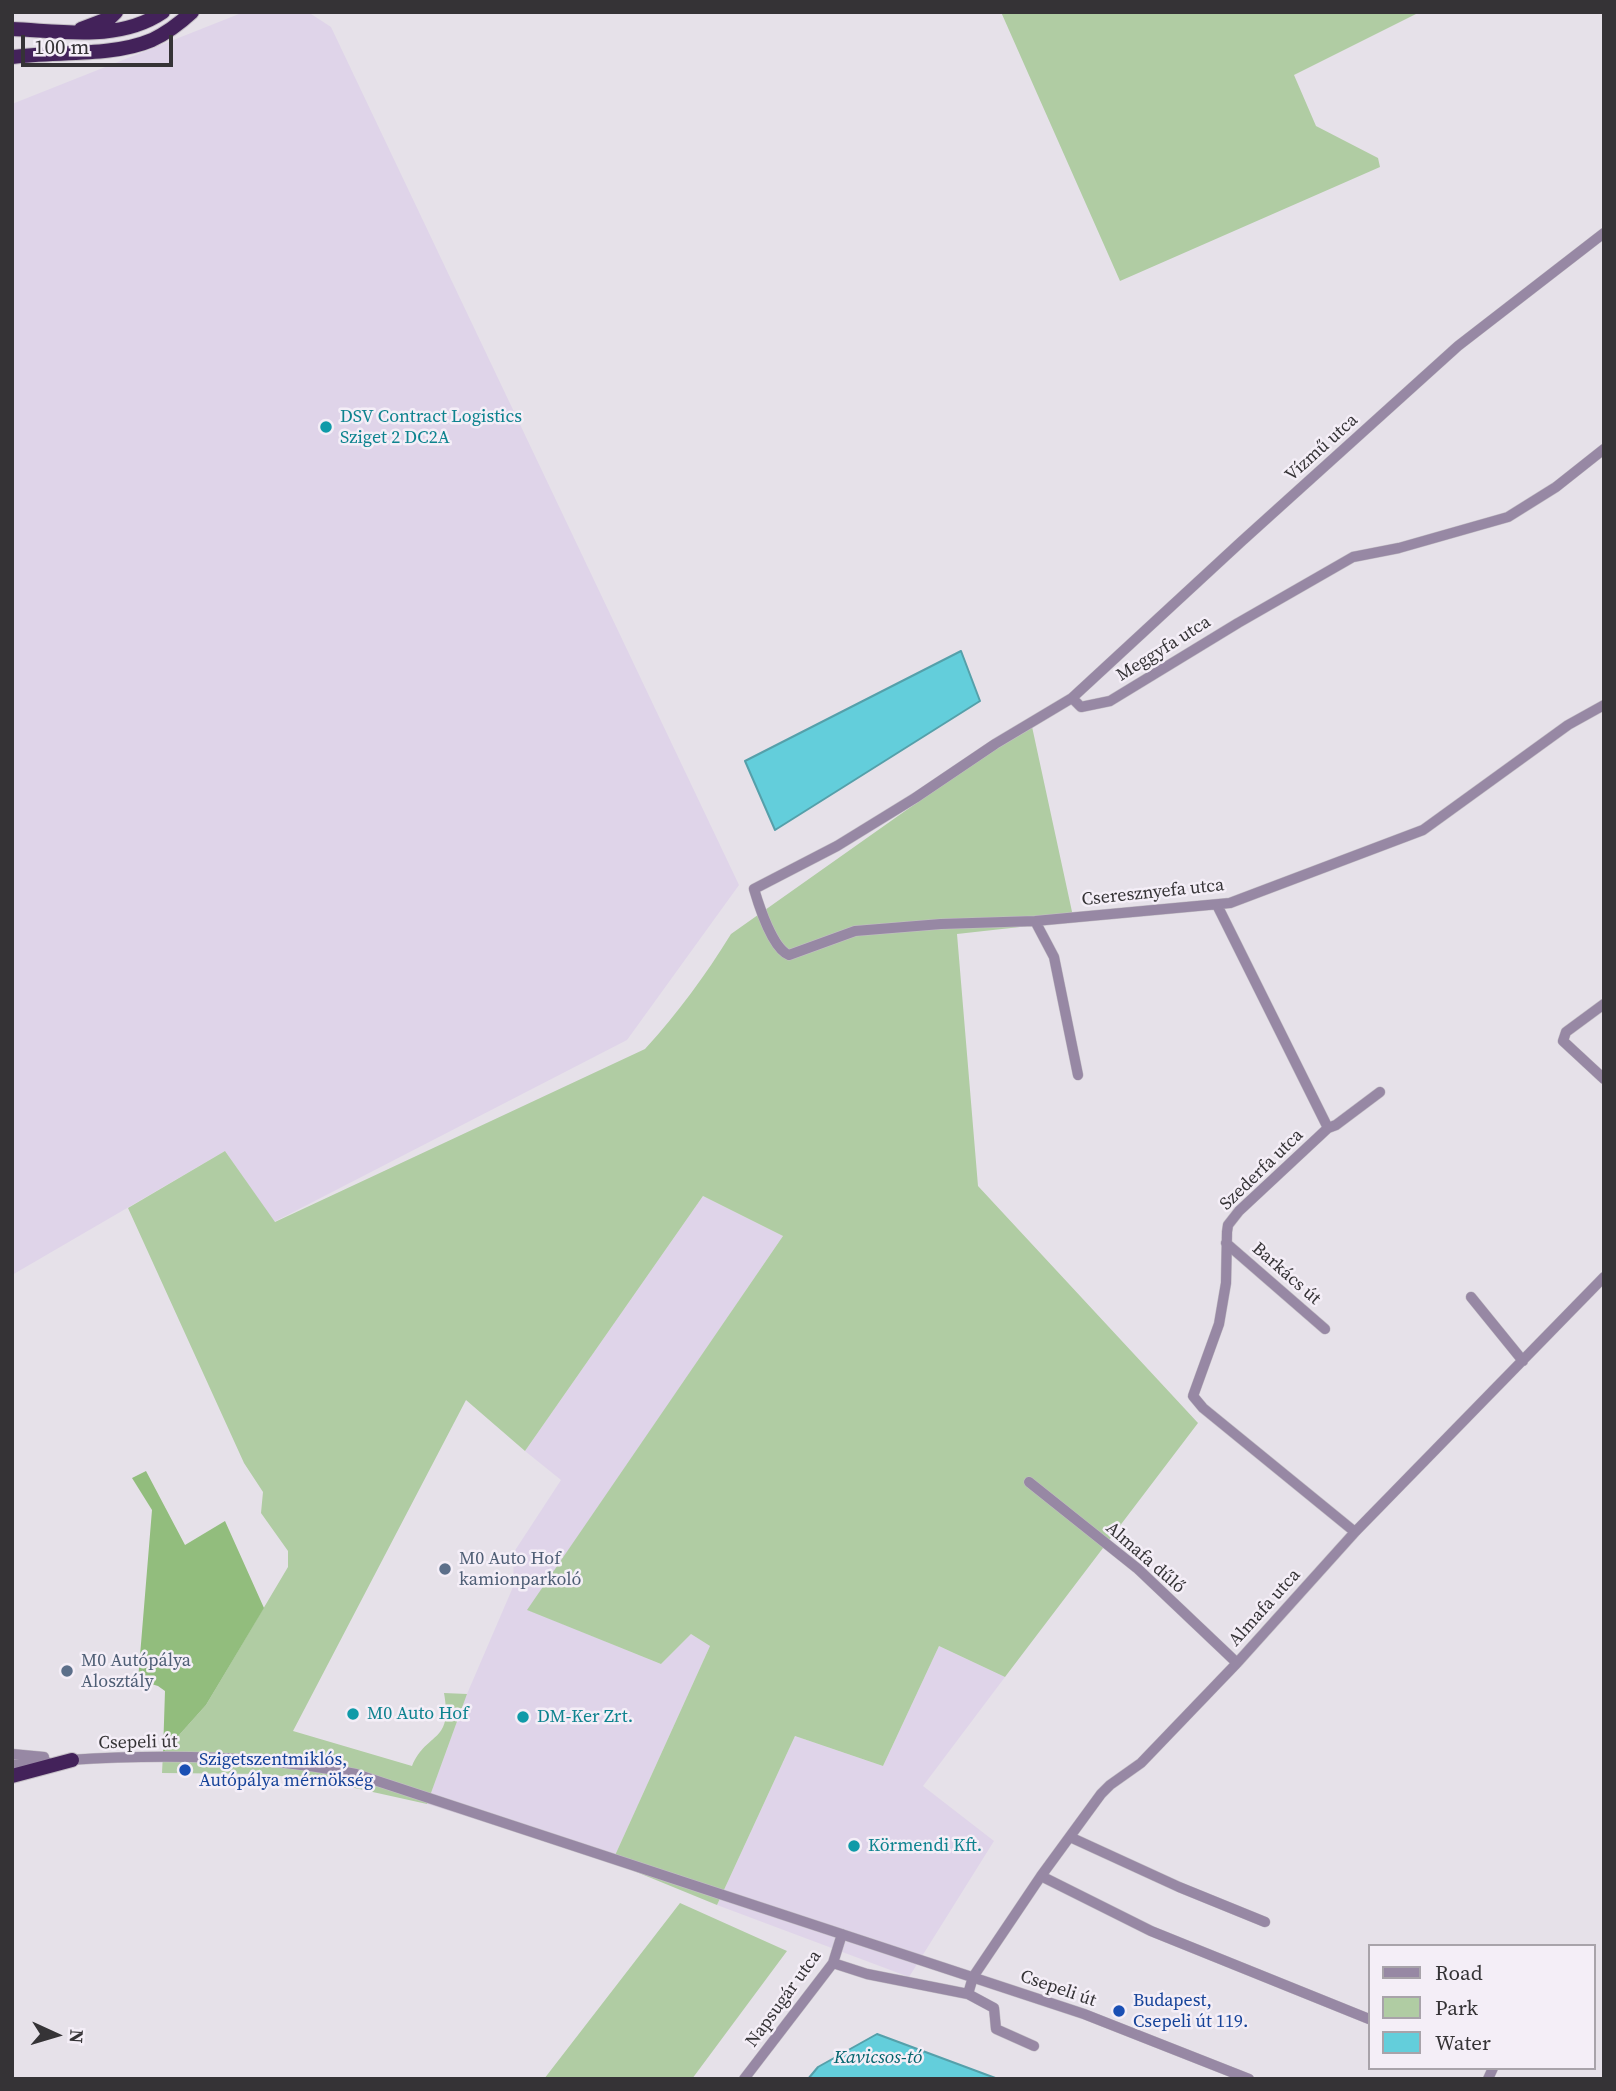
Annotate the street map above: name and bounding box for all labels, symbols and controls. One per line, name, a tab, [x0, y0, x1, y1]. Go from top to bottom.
scale bar	[24, 21, 177, 65]
text: 100 m	[34, 32, 89, 61]
place label: DSV Contract Logistics Sziget 2 DC2A	[340, 406, 522, 448]
street label: Vízmű utca	[1281, 410, 1363, 486]
marker: DSV Contract Logistics Sziget 2 DC2A	[318, 419, 334, 435]
street label: Meggyfa utca	[1113, 612, 1215, 686]
street label: Cseresznyefa utca	[1081, 875, 1225, 911]
street label: Szederfa utca	[1216, 1125, 1308, 1215]
street label: Barkács út	[1247, 1238, 1325, 1310]
street label: Almafa dűlő	[1101, 1518, 1189, 1598]
place label: M0 Auto Hof kamionparkoló	[459, 1548, 581, 1590]
marker: M0 Auto Hof kamionparkoló	[437, 1561, 453, 1577]
street label: Almafa utca	[1225, 1565, 1305, 1651]
place label: M0 Autópálya Alosztály	[81, 1650, 191, 1692]
marker: M0 Autópálya Alosztály	[59, 1663, 75, 1679]
place label: M0 Auto Hof	[367, 1703, 469, 1725]
marker: M0 Auto Hof	[345, 1706, 361, 1722]
place label: DM-Ker Zrt.	[537, 1706, 633, 1728]
marker: DM-Ker Zrt.	[515, 1709, 531, 1725]
street label: Csepeli út	[98, 1732, 178, 1754]
place label: Szigetszentmiklós, Autópálya mérnökség	[199, 1749, 373, 1792]
marker: Szigetszentmiklós, Autópálya mérnökség	[177, 1762, 193, 1778]
place label: Körmendi Kft.	[868, 1835, 982, 1857]
marker: Körmendi Kft.	[846, 1838, 862, 1854]
legend	[1368, 1944, 1595, 2070]
street label: Napsugár utca	[742, 1946, 826, 2052]
text: Road	[1435, 1958, 1483, 1987]
street label: Csepeli út	[1017, 1966, 1099, 2012]
place label: Budapest, Csepeli út 119.	[1133, 1990, 1249, 2032]
text: Park	[1435, 1993, 1478, 2022]
north arrow	[21, 2000, 91, 2070]
marker: Budapest, Csepeli út 119.	[1111, 2003, 1127, 2019]
text: Water	[1435, 2028, 1491, 2057]
text: N	[63, 2029, 90, 2044]
water label: Kavicsos-tó	[834, 2047, 922, 2069]

